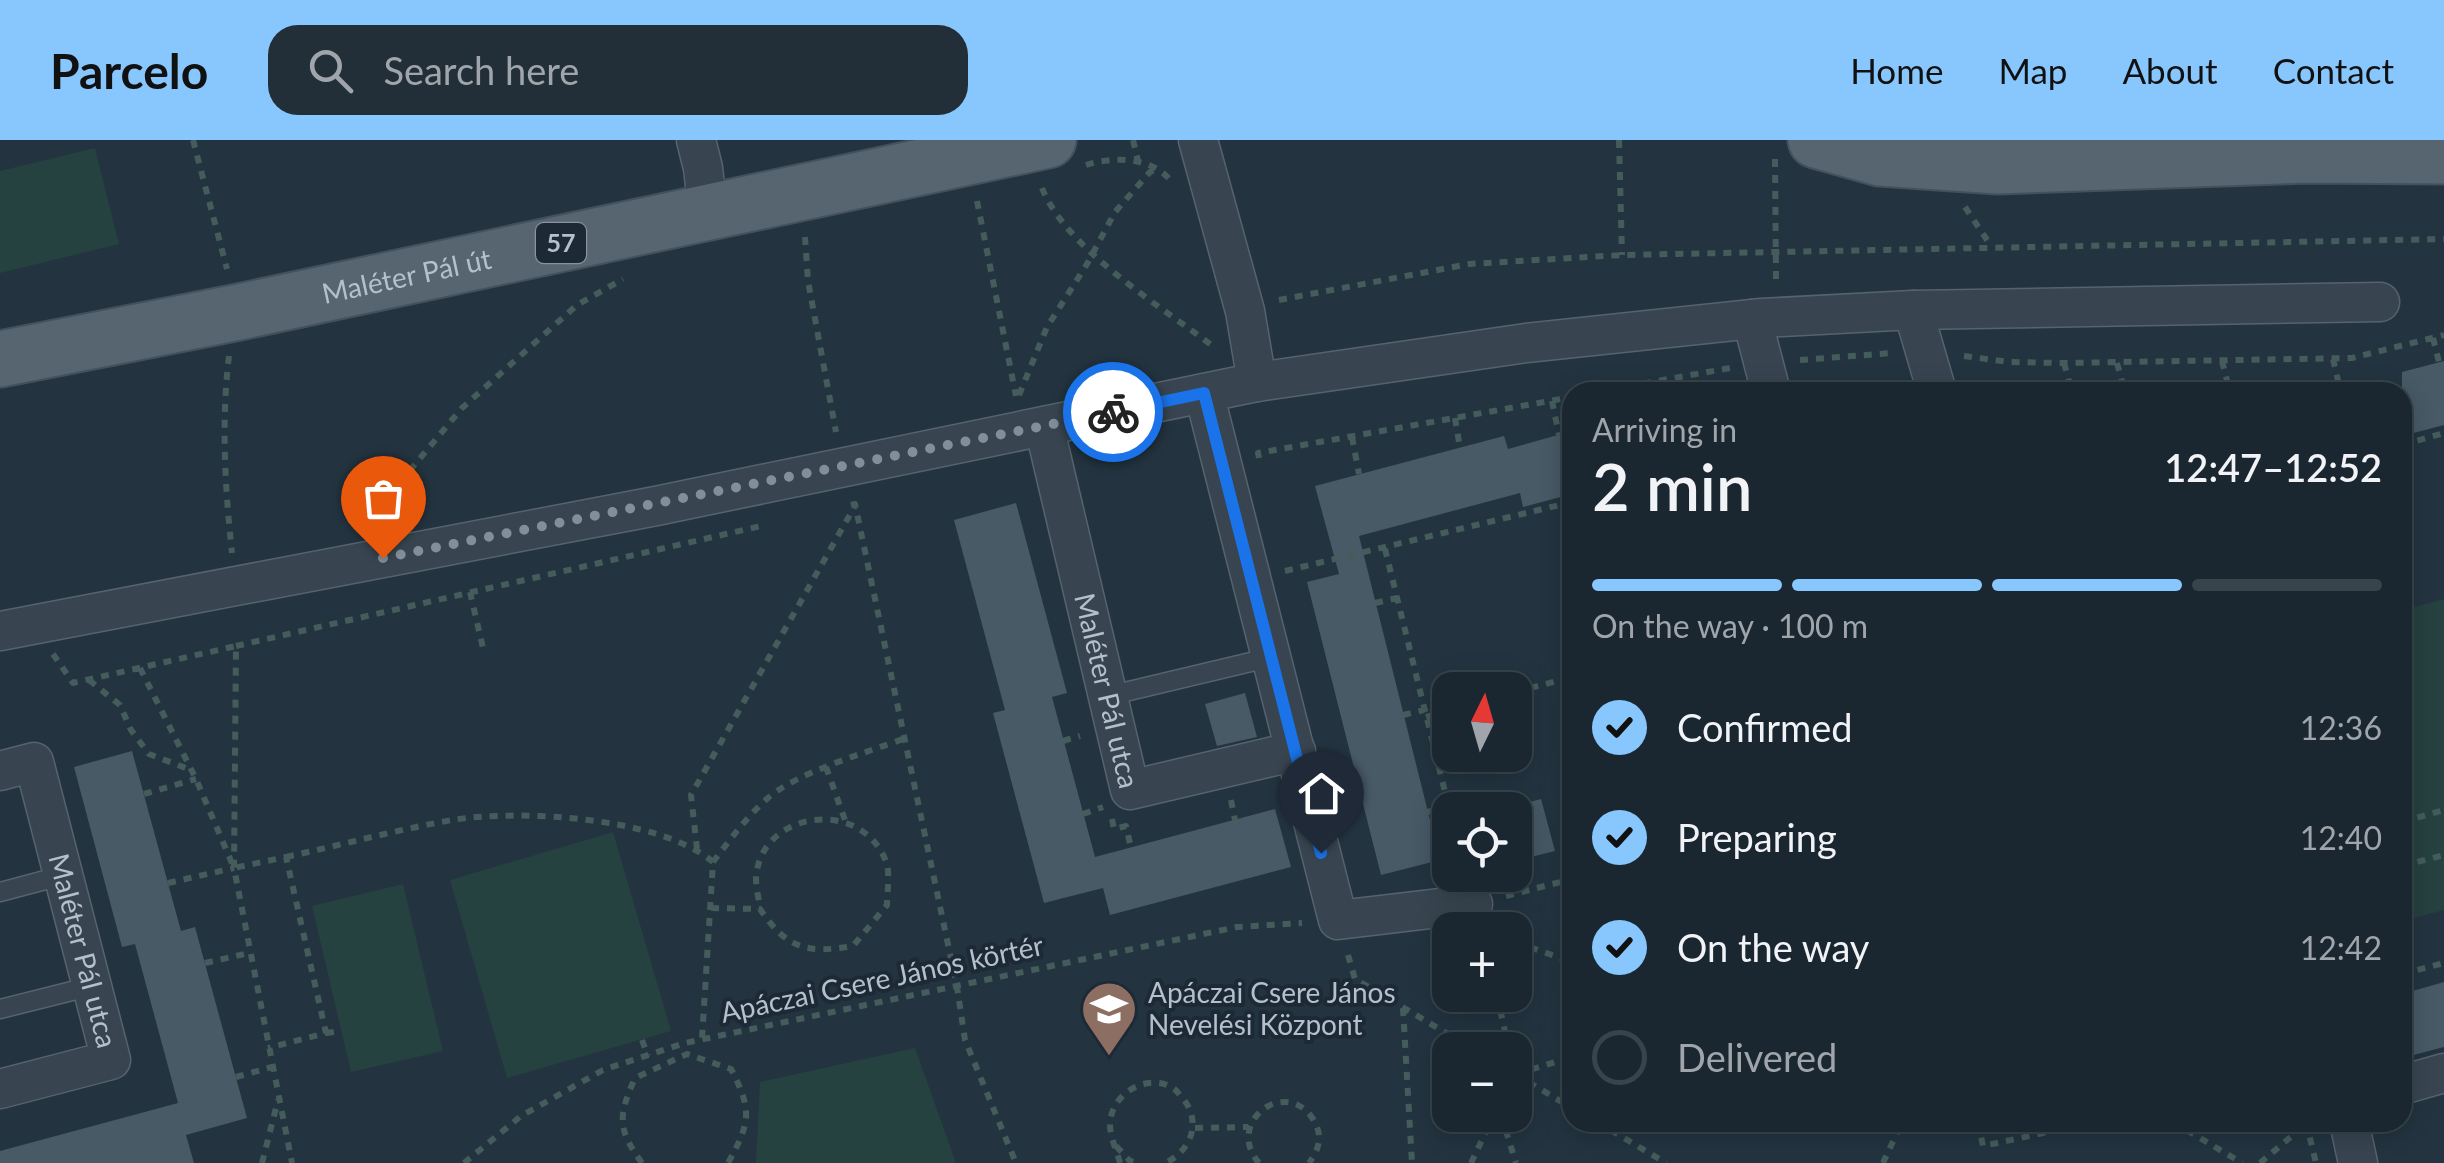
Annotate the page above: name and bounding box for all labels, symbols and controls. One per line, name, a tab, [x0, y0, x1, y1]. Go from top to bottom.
search box	[268, 25, 968, 115]
text: Parcelo	[50, 42, 208, 99]
icon: search	[303, 43, 358, 98]
text: Search here	[383, 47, 579, 93]
text: Home	[1850, 49, 1943, 91]
text: Map	[1998, 49, 2067, 91]
text: About	[2122, 49, 2218, 91]
text: Contact	[2273, 49, 2394, 91]
road number: 57	[536, 223, 586, 263]
street label: Maléter Pál út	[319, 241, 494, 310]
courier	[1063, 362, 1163, 462]
icon: bike	[1086, 385, 1141, 440]
text: Arriving in	[1592, 410, 1737, 449]
text: 12:47–12:52	[2164, 444, 2382, 490]
text: 2 min	[1592, 447, 1752, 525]
pin	[341, 456, 426, 559]
icon: bag	[356, 471, 411, 526]
street label: Maléter Pál utca	[1068, 590, 1147, 791]
text: On the way · 100 m	[1592, 606, 1868, 645]
north arrow	[1432, 672, 1532, 772]
map controls	[1432, 672, 1532, 1132]
icon: check	[1592, 700, 1647, 755]
text: Confirmed	[1677, 704, 1853, 750]
text: 12:36	[2300, 708, 2382, 747]
pin	[1279, 751, 1364, 854]
icon: home	[1294, 766, 1349, 821]
button: locate	[1432, 792, 1532, 892]
icon: check	[1592, 810, 1647, 865]
text: Preparing	[1677, 814, 1837, 860]
text: 12:40	[2300, 818, 2382, 857]
street label: Maléter Pál utca	[42, 850, 125, 1051]
button: +	[1432, 912, 1532, 1012]
icon: check	[1592, 920, 1647, 975]
text: On the way	[1677, 924, 1869, 970]
street label: Apáczai Csere János körtér	[717, 927, 1046, 1029]
text: 12:42	[2300, 928, 2382, 967]
place label: Apáczai Csere János Nevelési Központ	[1148, 975, 1396, 1041]
school or university icon: Apáczai Csere János Nevelési Központ	[1079, 979, 1139, 1058]
button: −	[1432, 1032, 1532, 1132]
text: Delivered	[1677, 1034, 1837, 1080]

